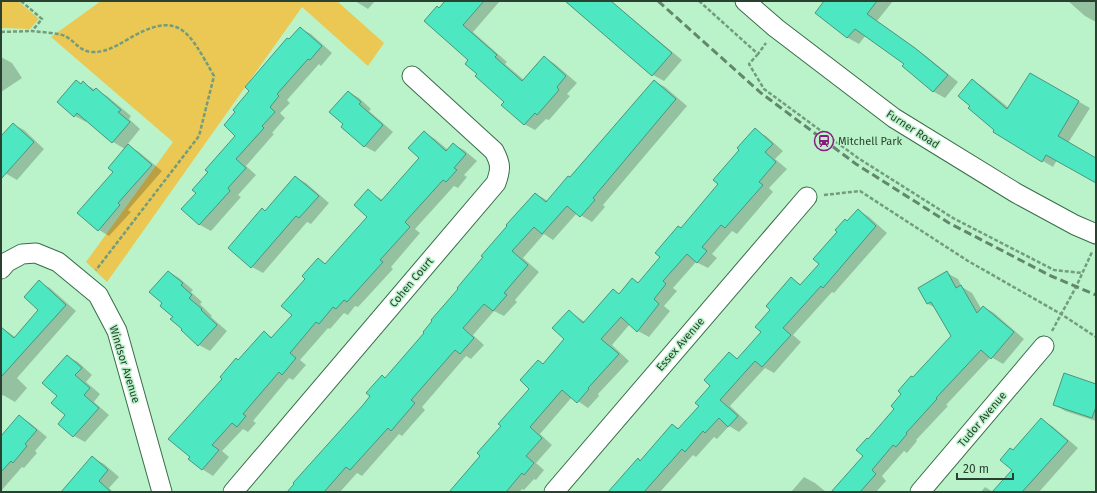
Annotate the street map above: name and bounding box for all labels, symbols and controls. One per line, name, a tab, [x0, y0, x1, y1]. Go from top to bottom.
street label: Furner Road	[884, 107, 942, 151]
station icon: Mitchell Park	[813, 130, 835, 152]
place label: Mitchell Park	[838, 135, 903, 148]
street label: Cohen Court	[387, 255, 436, 310]
street label: Essex Avenue	[654, 315, 707, 374]
street label: Windsor Avenue	[107, 324, 142, 405]
street label: Tudor Avenue	[955, 389, 1009, 450]
scale bar	[957, 455, 1013, 481]
text: 20 m	[963, 462, 989, 476]

